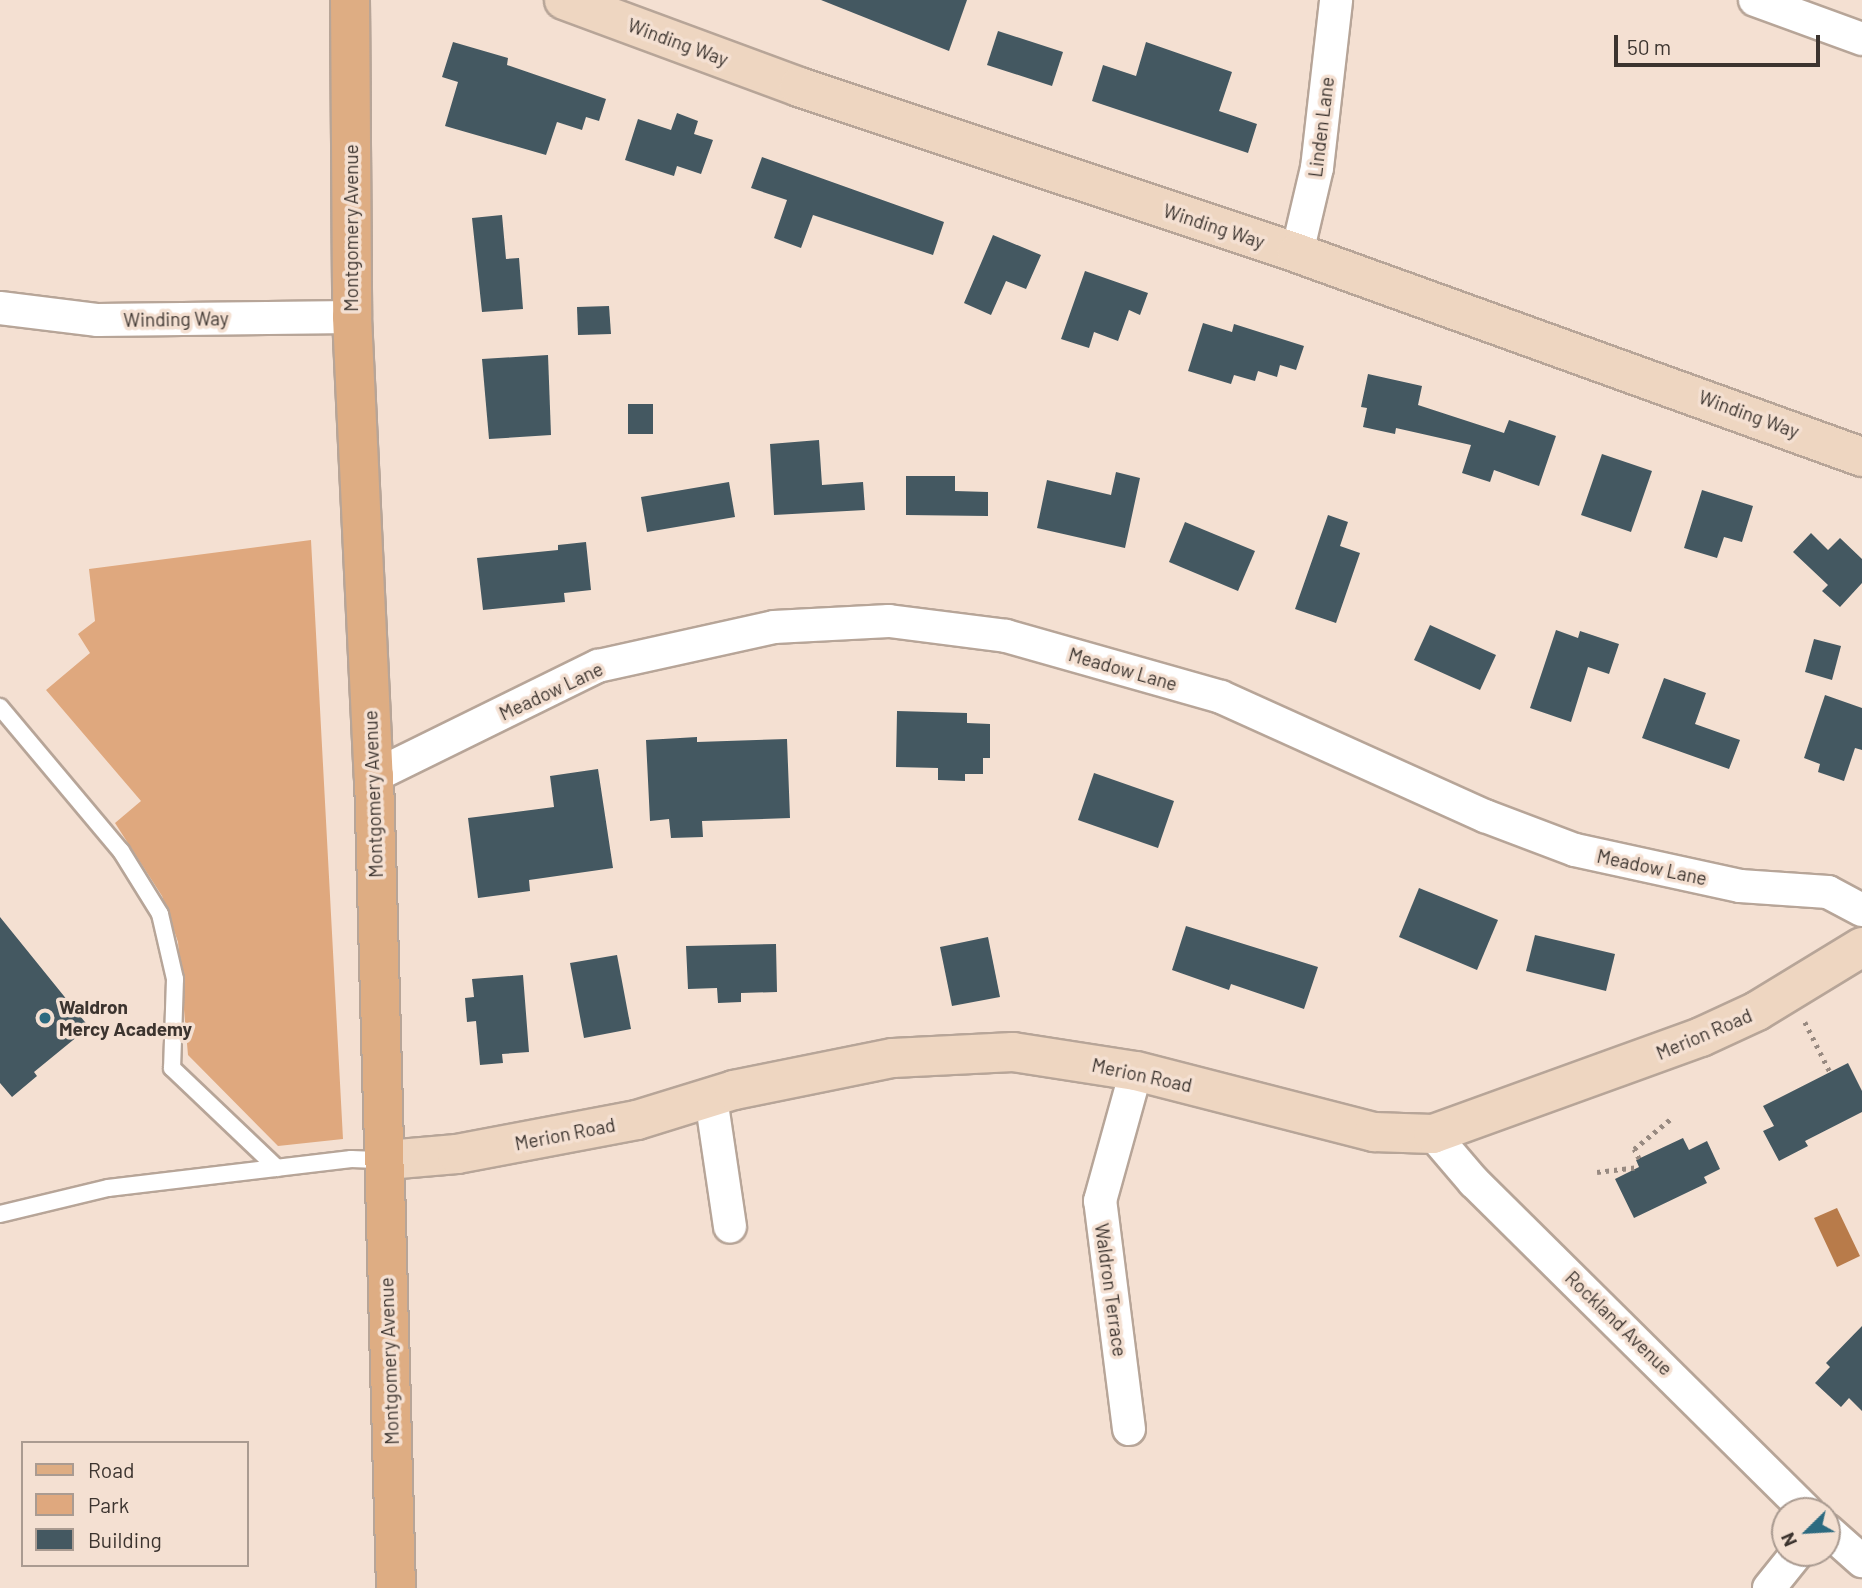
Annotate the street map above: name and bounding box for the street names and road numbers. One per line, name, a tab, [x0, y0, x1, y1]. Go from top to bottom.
street label: Winding Way	[625, 13, 731, 71]
street label: Linden Lane	[1304, 75, 1338, 179]
street label: Montgomery Avenue	[340, 144, 362, 312]
street label: Winding Way	[1160, 199, 1268, 253]
street label: Winding Way	[123, 307, 229, 331]
street label: Winding Way	[1696, 385, 1802, 443]
street label: Meadow Lane	[1066, 643, 1180, 695]
street label: Meadow Lane	[495, 657, 607, 725]
street label: Montgomery Avenue	[359, 710, 387, 878]
street label: Meadow Lane	[1595, 844, 1709, 890]
street label: Merion Road	[1653, 1004, 1755, 1064]
street label: Merion Road	[1090, 1053, 1194, 1097]
street label: Merion Road	[513, 1113, 617, 1155]
street label: Waldron Terrace	[1090, 1222, 1132, 1358]
street label: Rockland Avenue	[1561, 1266, 1677, 1380]
street label: Montgomery Avenue	[375, 1277, 403, 1445]

